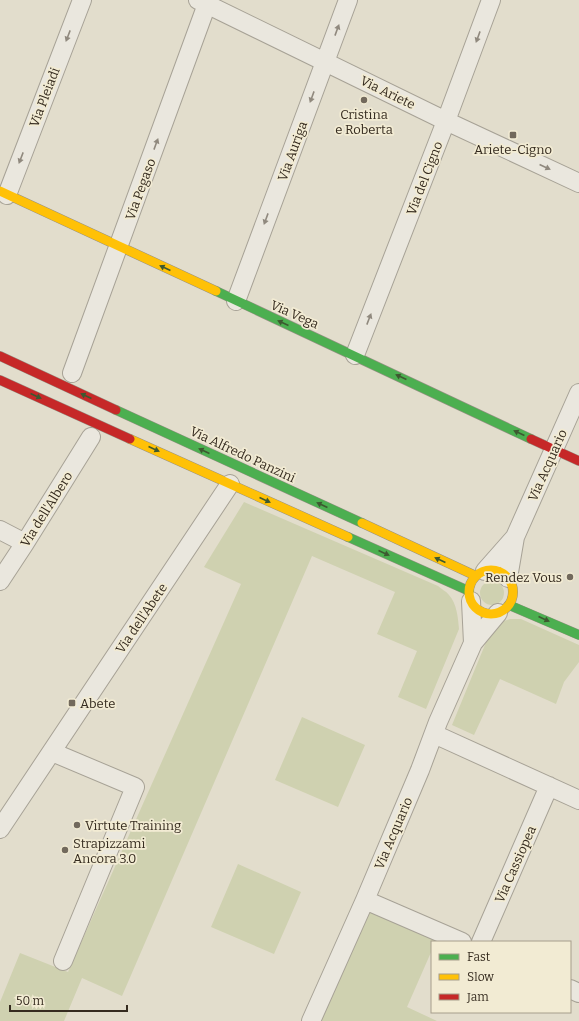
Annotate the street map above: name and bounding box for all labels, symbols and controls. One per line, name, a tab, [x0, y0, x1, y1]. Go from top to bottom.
one-way arrow	[334, 24, 340, 36]
one-way arrow	[64, 31, 70, 43]
one-way arrow	[474, 31, 480, 43]
street label: Via Pleiadi	[26, 65, 63, 129]
street label: Via Ariete	[358, 73, 418, 112]
one-way arrow	[308, 92, 314, 104]
marker: Cristina e Roberta	[359, 95, 369, 105]
place label: Cristina e Roberta	[335, 107, 393, 137]
street label: Via Auriga	[275, 119, 310, 183]
marker: Ariete-Cigno	[508, 130, 518, 140]
one-way arrow	[154, 137, 160, 149]
street label: Via del Cigno	[404, 139, 445, 217]
place label: Ariete-Cigno	[474, 142, 552, 157]
one-way arrow	[18, 152, 24, 164]
street label: Via Pegaso	[122, 156, 159, 222]
one-way arrow	[539, 164, 551, 170]
one-way arrow	[263, 214, 269, 226]
one-way arrow	[159, 265, 171, 271]
street label: Via Vega	[268, 297, 321, 332]
one-way arrow	[367, 312, 373, 324]
one-way arrow	[277, 320, 289, 326]
one-way arrow	[395, 374, 407, 380]
one-way arrow	[30, 393, 41, 399]
one-way arrow	[80, 393, 92, 399]
street label: Via Alfredo Panzini	[188, 423, 298, 486]
street label: Via Acquario	[525, 427, 570, 503]
one-way arrow	[513, 430, 524, 436]
one-way arrow	[148, 446, 160, 453]
one-way arrow	[198, 448, 210, 454]
street label: Via dell'Albero	[17, 469, 76, 550]
one-way arrow	[260, 497, 272, 503]
one-way arrow	[316, 502, 328, 508]
one-way arrow	[378, 549, 390, 556]
one-way arrow	[434, 557, 446, 563]
place label: Rendez Vous	[485, 570, 562, 585]
marker: Rendez Vous	[565, 572, 575, 582]
street label: Via dell'Abete	[113, 581, 170, 656]
one-way arrow	[539, 616, 550, 622]
place label: Abete	[80, 696, 115, 711]
marker: Abete	[67, 698, 77, 708]
street label: Via Acquario	[372, 795, 415, 871]
place label: Virtute Training	[85, 818, 181, 833]
marker: Virtute Training	[72, 820, 82, 830]
street label: Via Cassiopea	[492, 823, 539, 905]
place label: Strapizzami Ancora 3.0	[73, 836, 145, 866]
marker: Strapizzami Ancora 3.0	[60, 845, 70, 855]
legend	[431, 941, 571, 1013]
text: Fast	[467, 950, 491, 964]
text: Slow	[467, 970, 494, 984]
scale bar	[10, 987, 127, 1013]
text: Jam	[466, 990, 489, 1004]
text: 50 m	[16, 994, 45, 1008]

